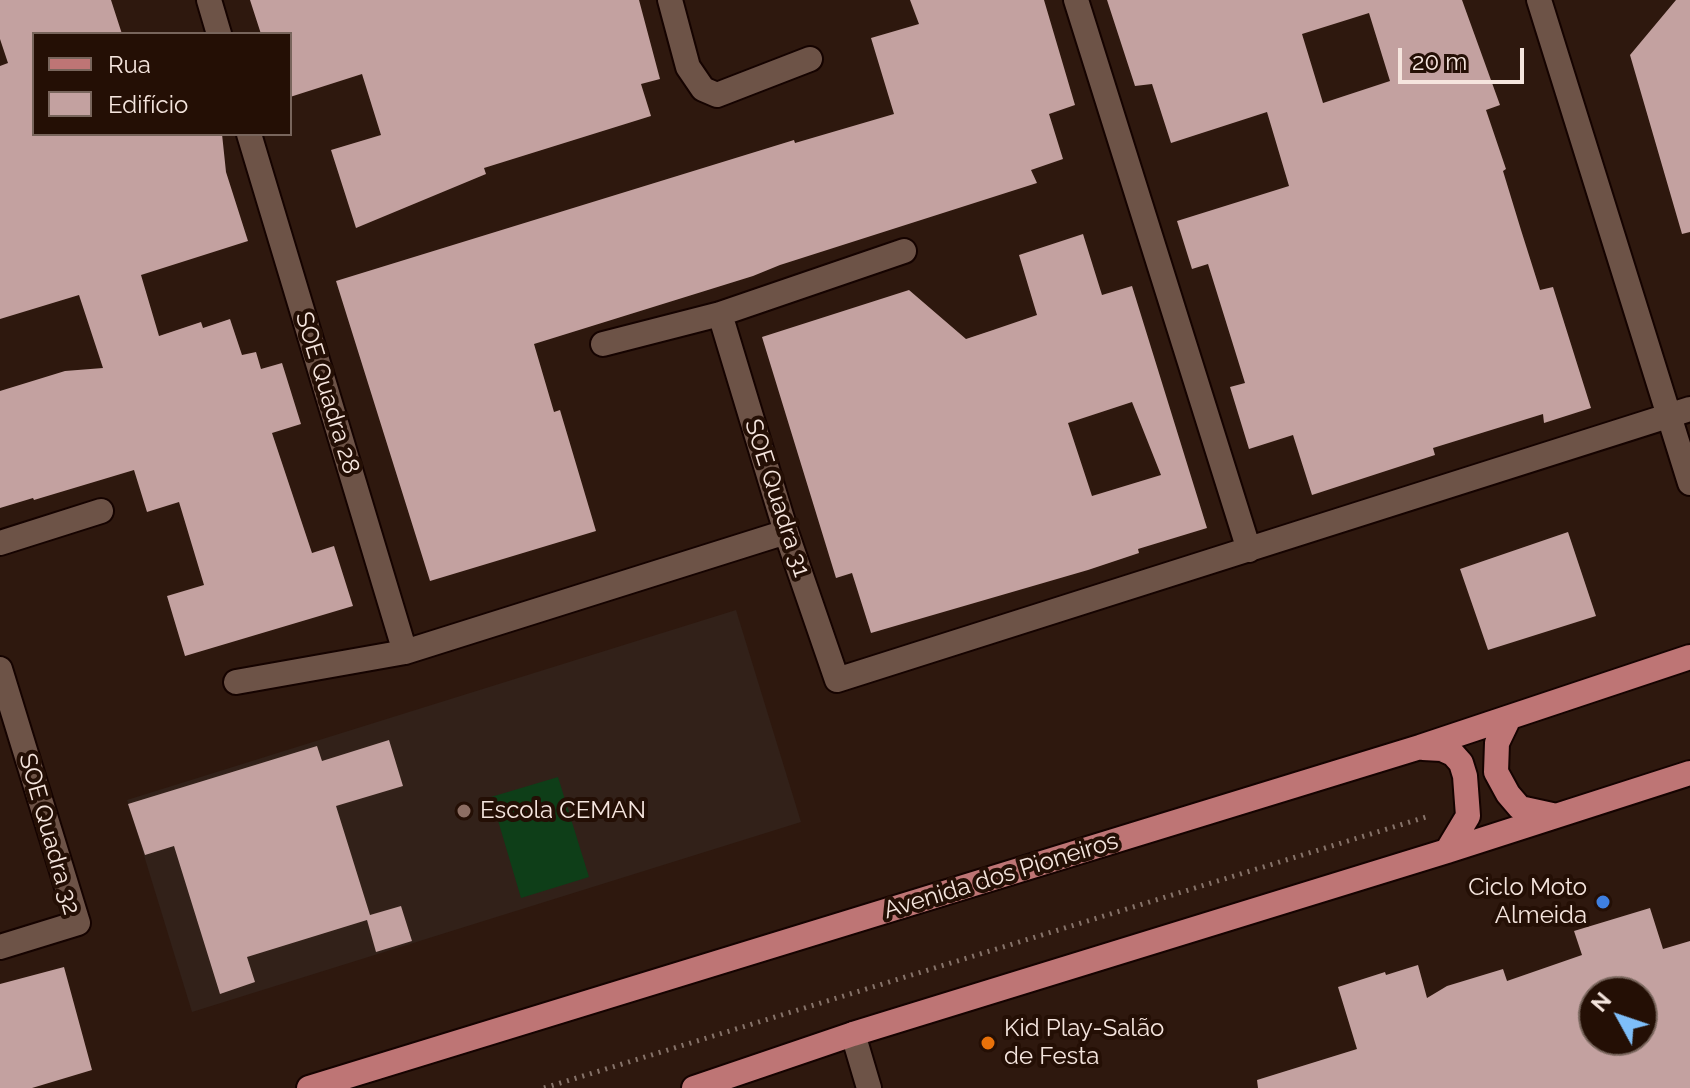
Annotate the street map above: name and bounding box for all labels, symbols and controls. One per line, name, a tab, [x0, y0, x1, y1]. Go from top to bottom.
legend	[32, 32, 292, 136]
scale bar	[1402, 32, 1528, 82]
text: 20 m	[1412, 47, 1467, 76]
text: Rua	[108, 50, 151, 79]
text: Edifício	[108, 90, 188, 119]
street label: SOE Quadra 28	[289, 309, 365, 477]
street label: SOE Quadra 31	[738, 415, 816, 581]
street label: SOE Quadra 32	[12, 750, 86, 918]
place label: Escola CEMAN	[480, 797, 646, 825]
marker: Escola CEMAN	[455, 802, 473, 820]
street label: Avenida dos Pioneiros	[880, 827, 1122, 925]
place label: Ciclo Moto Almeida	[1468, 874, 1587, 930]
marker: Ciclo Moto Almeida	[1594, 893, 1612, 911]
north arrow	[1578, 976, 1658, 1056]
text: N	[1586, 987, 1616, 1017]
place label: Kid Play-Salão de Festa	[1004, 1015, 1164, 1071]
marker: Kid Play-Salão de Festa	[979, 1034, 997, 1052]

